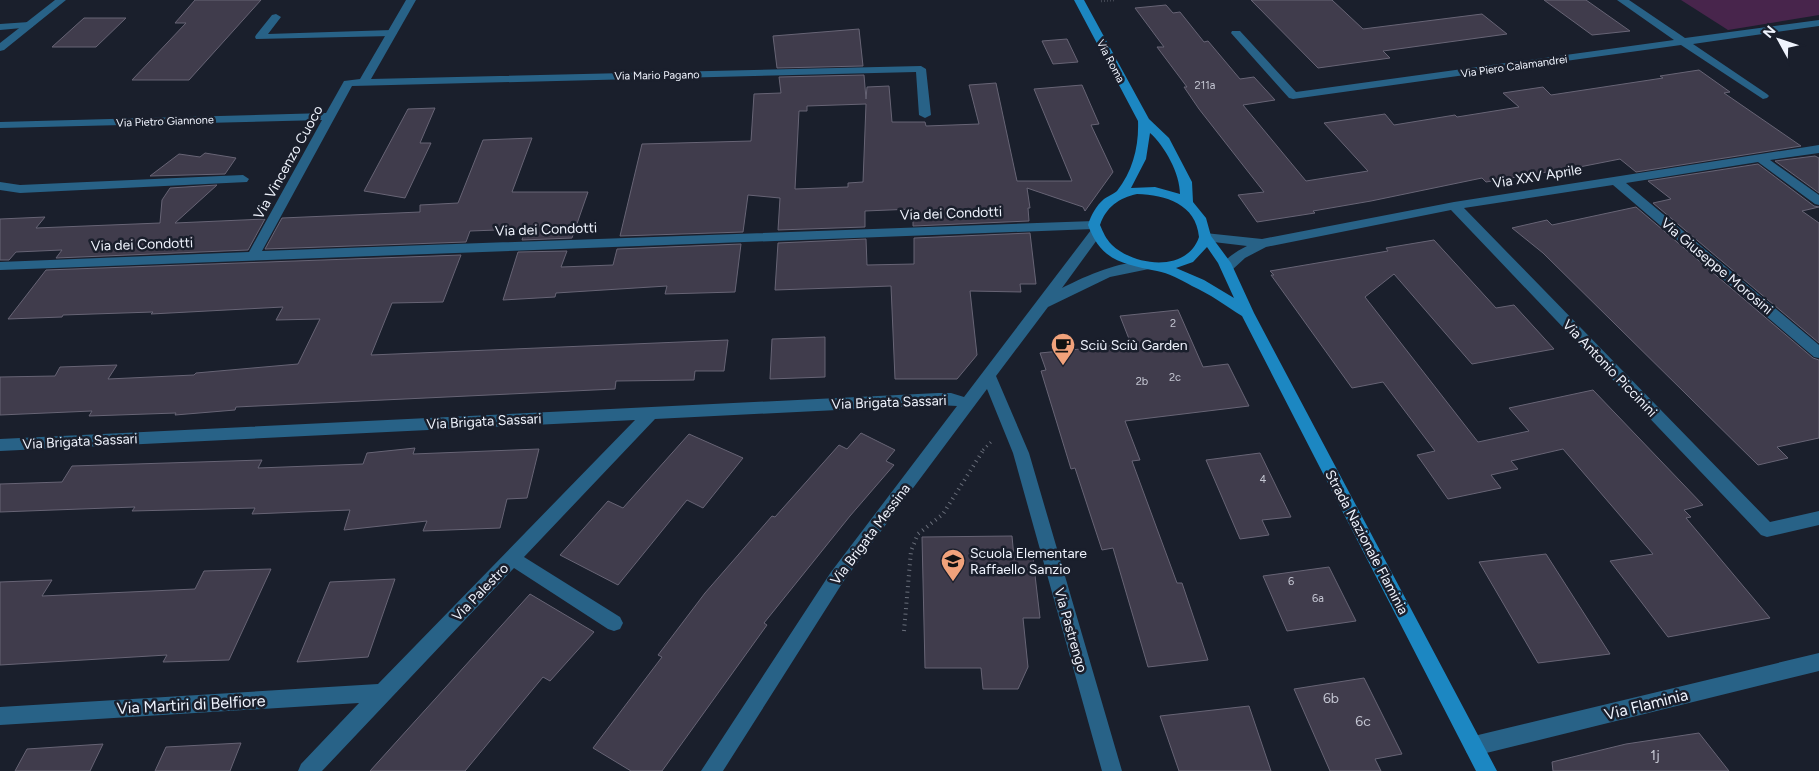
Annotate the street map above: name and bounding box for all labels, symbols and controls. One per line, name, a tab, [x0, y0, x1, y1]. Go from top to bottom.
north arrow	[1754, 15, 1804, 65]
text: N	[1759, 22, 1779, 42]
street label: Via Roma	[1094, 38, 1127, 85]
street label: Via Piero Calamandrei	[1460, 53, 1568, 80]
street label: Via Mario Pagano	[614, 68, 700, 83]
house number: 211a	[1195, 79, 1215, 92]
street label: Via Vincenzo Cuoco	[250, 102, 327, 222]
street label: Via Pietro Giannone	[116, 113, 214, 130]
street label: Via XXV Aprile	[1491, 161, 1583, 192]
street label: Via dei Condotti	[900, 203, 1002, 224]
street label: Via Giuseppe Morosini	[1657, 215, 1776, 318]
street label: Via dei Condotti	[495, 219, 597, 240]
street label: Via dei Condotti	[91, 234, 193, 255]
street label: Via Antonio Piccinini	[1559, 316, 1660, 421]
house number: 2	[1170, 317, 1176, 330]
cafe icon: Sciù Sciù Garden	[1050, 332, 1076, 366]
place label: Sciù Sciù Garden	[1080, 337, 1188, 354]
house number: 2c	[1169, 371, 1181, 384]
house number: 2b	[1136, 375, 1148, 388]
street label: Via Brigata Sassari	[831, 392, 947, 413]
street label: Via Brigata Sassari	[426, 410, 542, 433]
street label: Via Brigata Sassari	[22, 430, 138, 453]
street label: Strada Nazionale Flaminia	[1321, 467, 1412, 617]
house number: 4	[1260, 473, 1267, 486]
street label: Via Brigata Messina	[827, 480, 914, 588]
place label: Scuola Elementare Raffaello Sanzio	[970, 545, 1087, 578]
school or university icon: Scuola Elementare Raffaello Sanzio	[940, 548, 966, 582]
street label: Via Palestro	[449, 560, 512, 625]
house number: 6	[1288, 575, 1294, 588]
street label: Via Pastrengo	[1050, 586, 1091, 674]
house number: 6a	[1312, 592, 1324, 605]
street label: Via Flaminia	[1602, 685, 1690, 724]
house number: 6b	[1323, 690, 1339, 707]
street label: Via Martiri di Belfiore	[116, 691, 266, 718]
house number: 6c	[1355, 713, 1371, 730]
house number: 1j	[1650, 747, 1660, 764]

